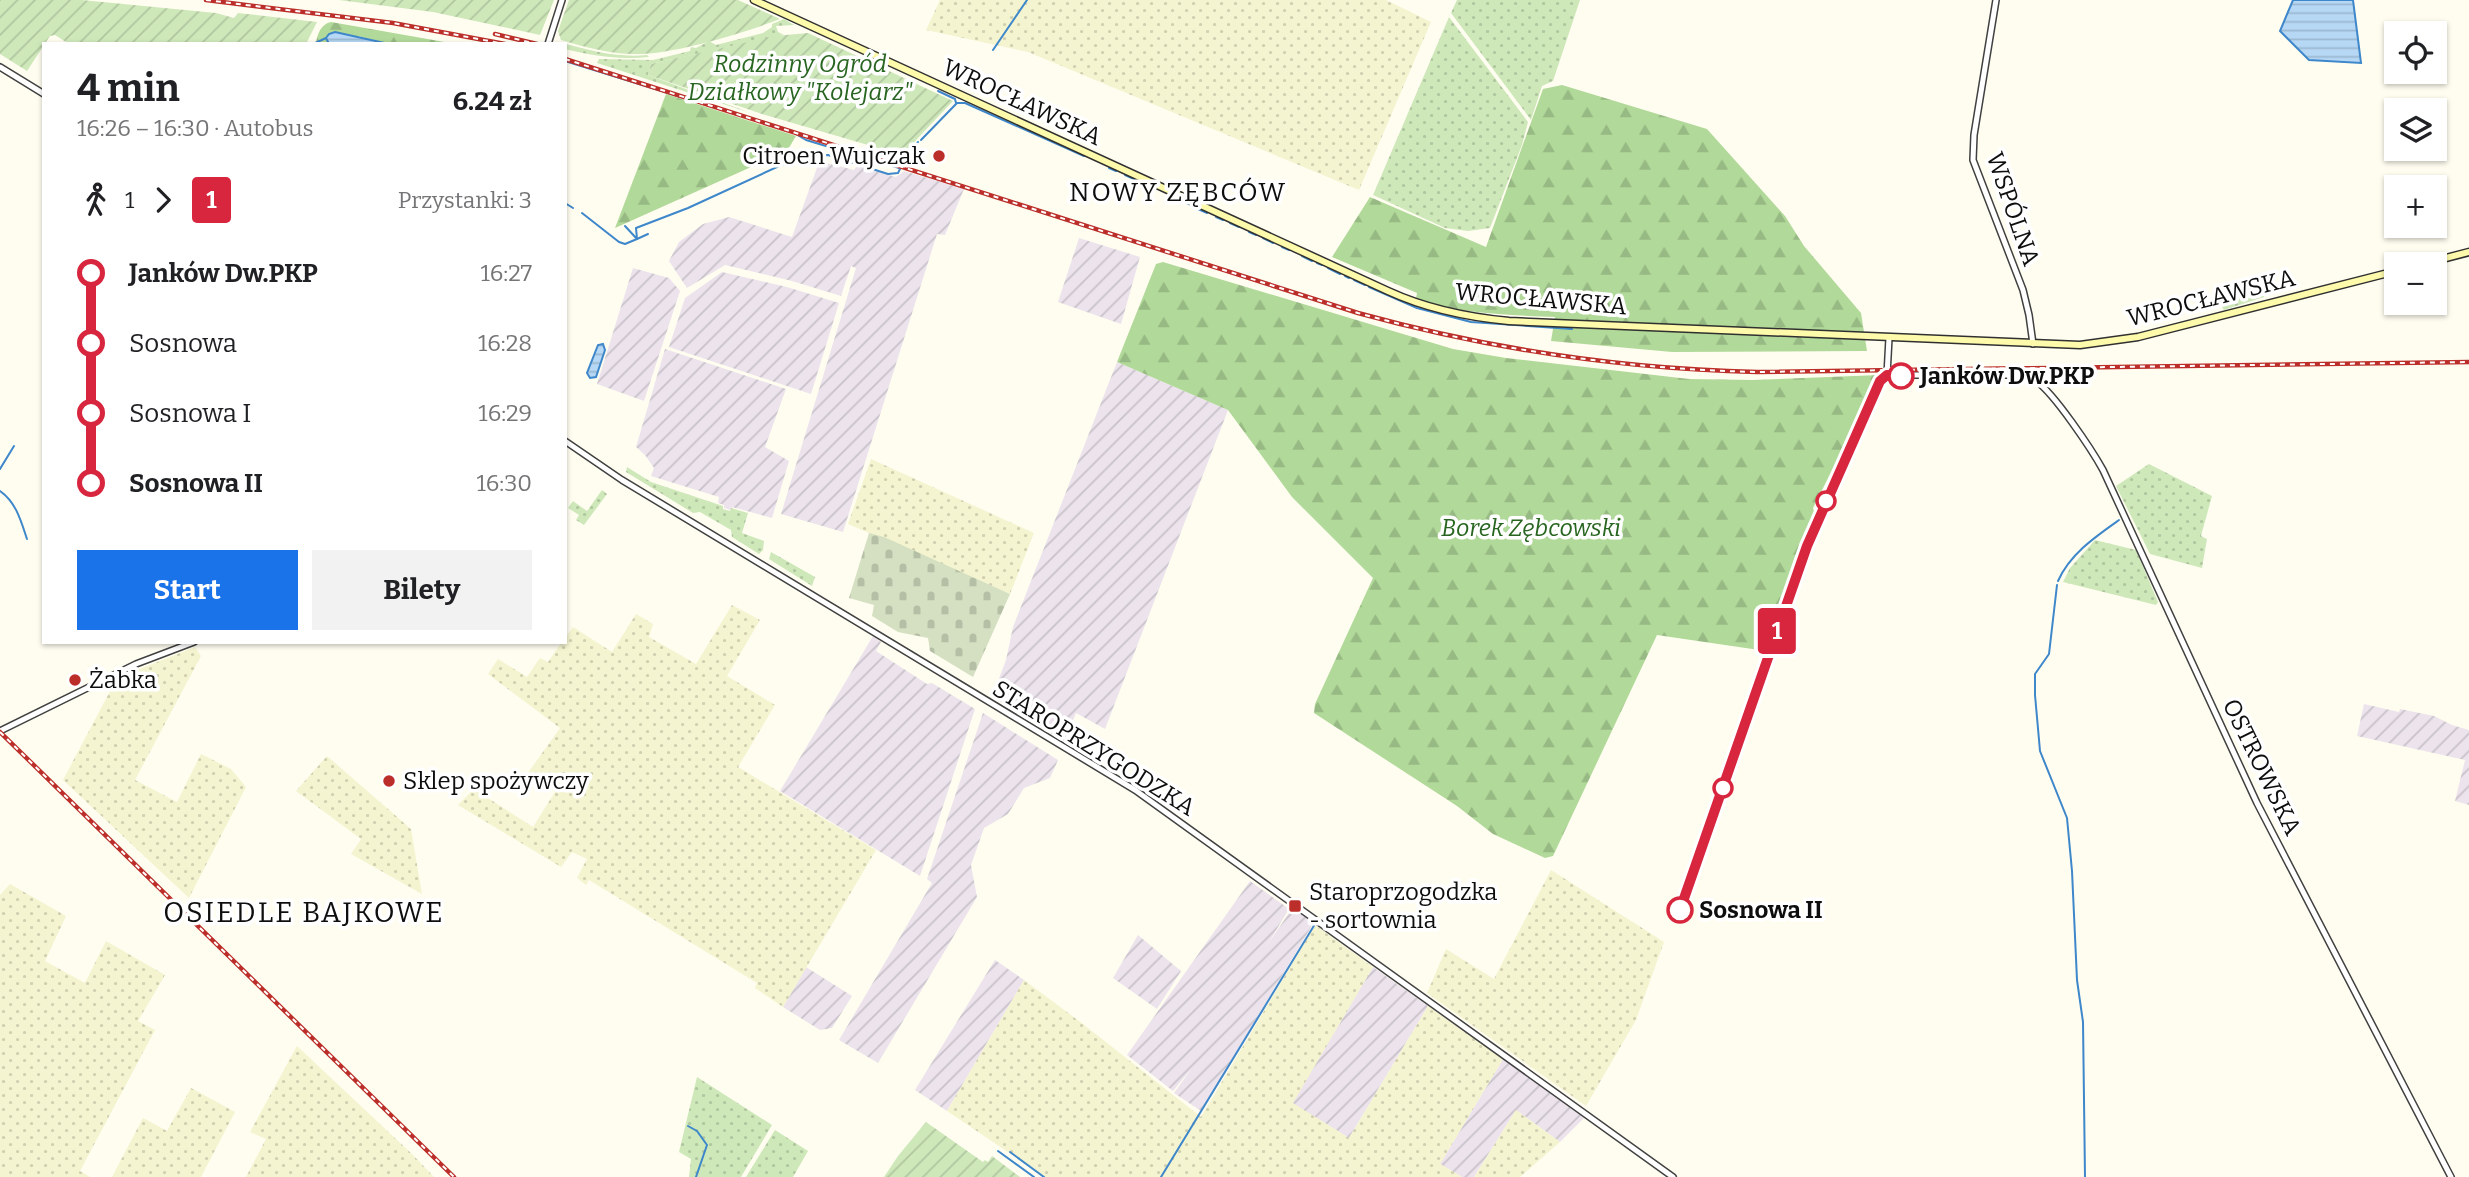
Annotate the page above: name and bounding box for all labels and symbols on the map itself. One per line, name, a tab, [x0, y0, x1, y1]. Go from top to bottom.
park label: Rodzinny Ogród Działkowy "Kolejarz"	[688, 50, 914, 106]
street label: WROCŁAWSKA	[938, 53, 1106, 151]
place label: Citroen Wujczak	[742, 142, 925, 170]
marker: Citroen Wujczak	[931, 148, 947, 164]
street label: WSPÓLNA	[1981, 148, 2046, 269]
district label: NOWY ZĘBCÓW	[1069, 177, 1287, 208]
street label: WROCŁAWSKA	[2124, 264, 2298, 332]
street label: WROCŁAWSKA	[1454, 278, 1628, 320]
place label: Janków Dw.PKP	[1918, 362, 2095, 390]
marker: Janków Dw.PKP	[1888, 363, 1914, 389]
unlabelled marker	[1816, 491, 1836, 511]
park label: Borek Zębcowski	[1441, 514, 1621, 542]
line badge: 1	[1754, 608, 1800, 654]
place label: Żabka	[89, 666, 157, 694]
marker: Żabka	[67, 672, 83, 688]
street label: STAROPRZYGODZKA	[988, 674, 1200, 822]
street label: OSTROWSKA	[2217, 694, 2307, 840]
place label: Sklep spożywczy	[403, 767, 589, 795]
marker: Sklep spożywczy	[381, 773, 397, 789]
unlabelled marker	[1713, 778, 1733, 798]
place label: Staroprzogodzka - sortownia	[1309, 878, 1497, 934]
district label: OSIEDLE BAJKOWE	[163, 896, 445, 929]
place label: Sosnowa II	[1699, 896, 1823, 924]
marker: Sosnowa II	[1667, 897, 1693, 923]
marker: Staroprzogodzka - sortownia	[1287, 898, 1303, 914]

